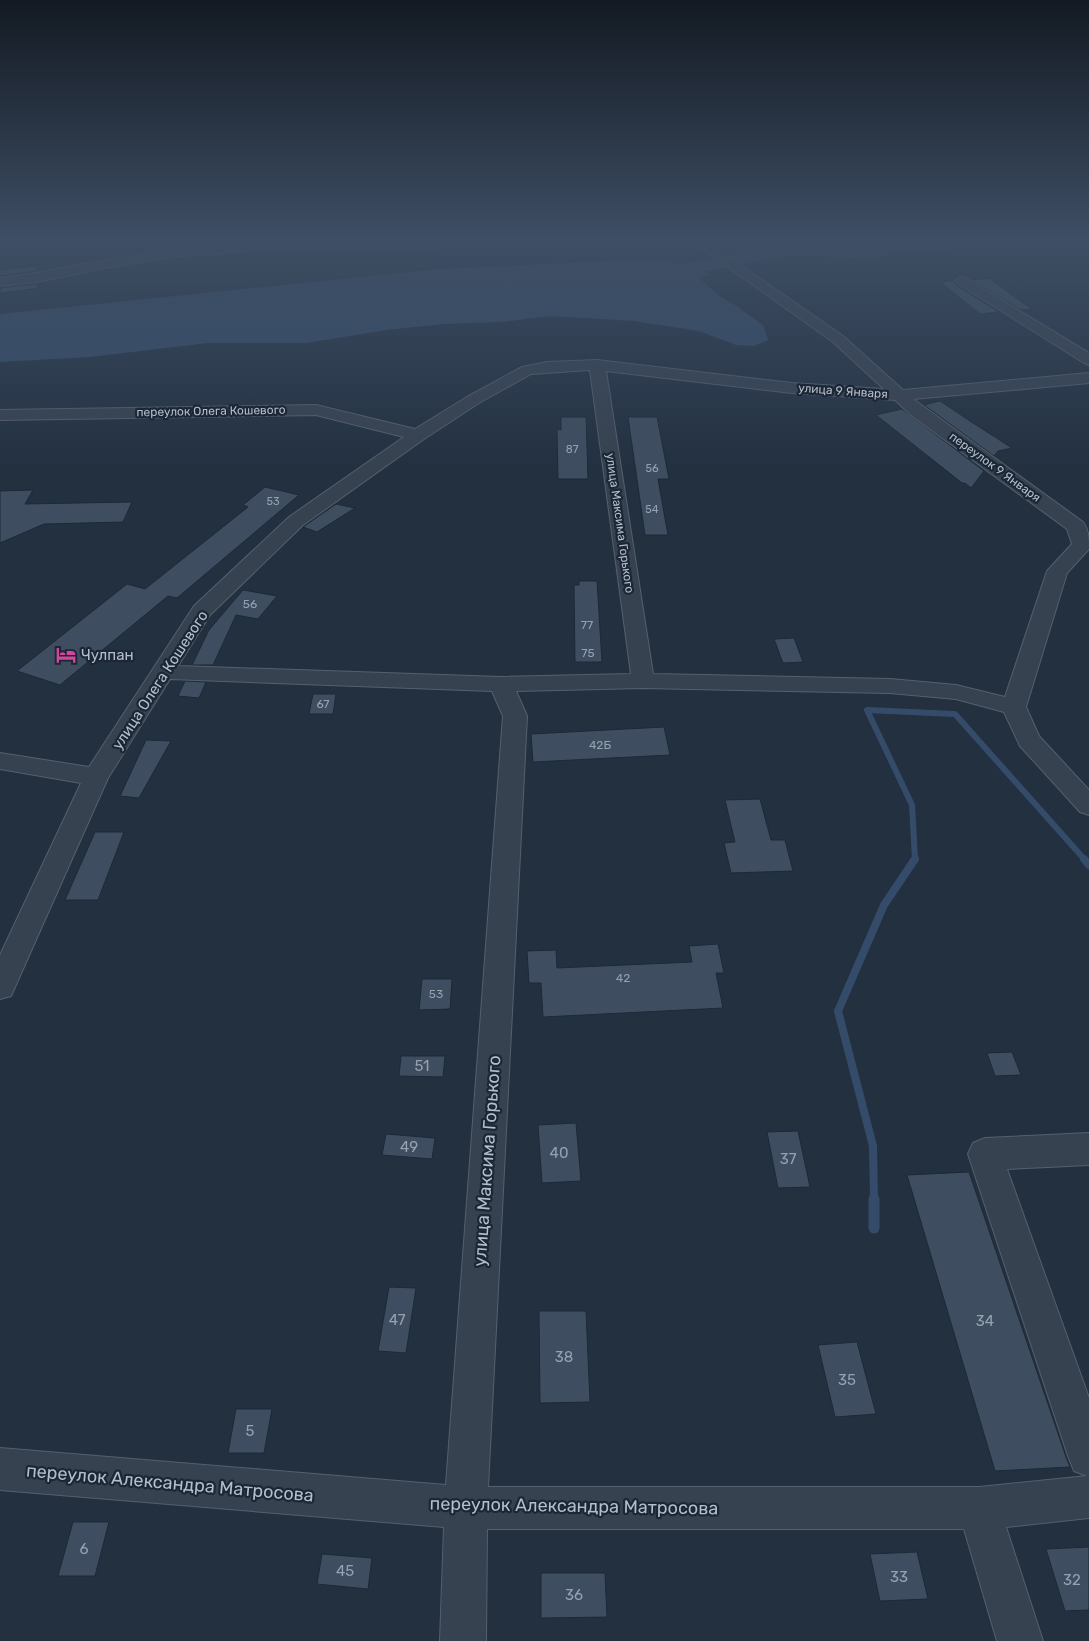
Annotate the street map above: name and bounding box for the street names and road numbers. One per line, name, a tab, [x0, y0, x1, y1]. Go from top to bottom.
street label: улица 9 Января	[798, 381, 888, 401]
street label: переулок Олега Кошевого	[136, 403, 286, 419]
street label: переулок 9 Января	[947, 429, 1043, 505]
street label: улица Максима Горького	[603, 452, 637, 594]
street label: улица Олега Кошевого	[108, 607, 212, 753]
street label: улица Максима Горького	[469, 1055, 505, 1267]
street label: переулок Александра Матросова	[25, 1459, 315, 1507]
street label: переулок Александра Матросова	[430, 1492, 718, 1520]

